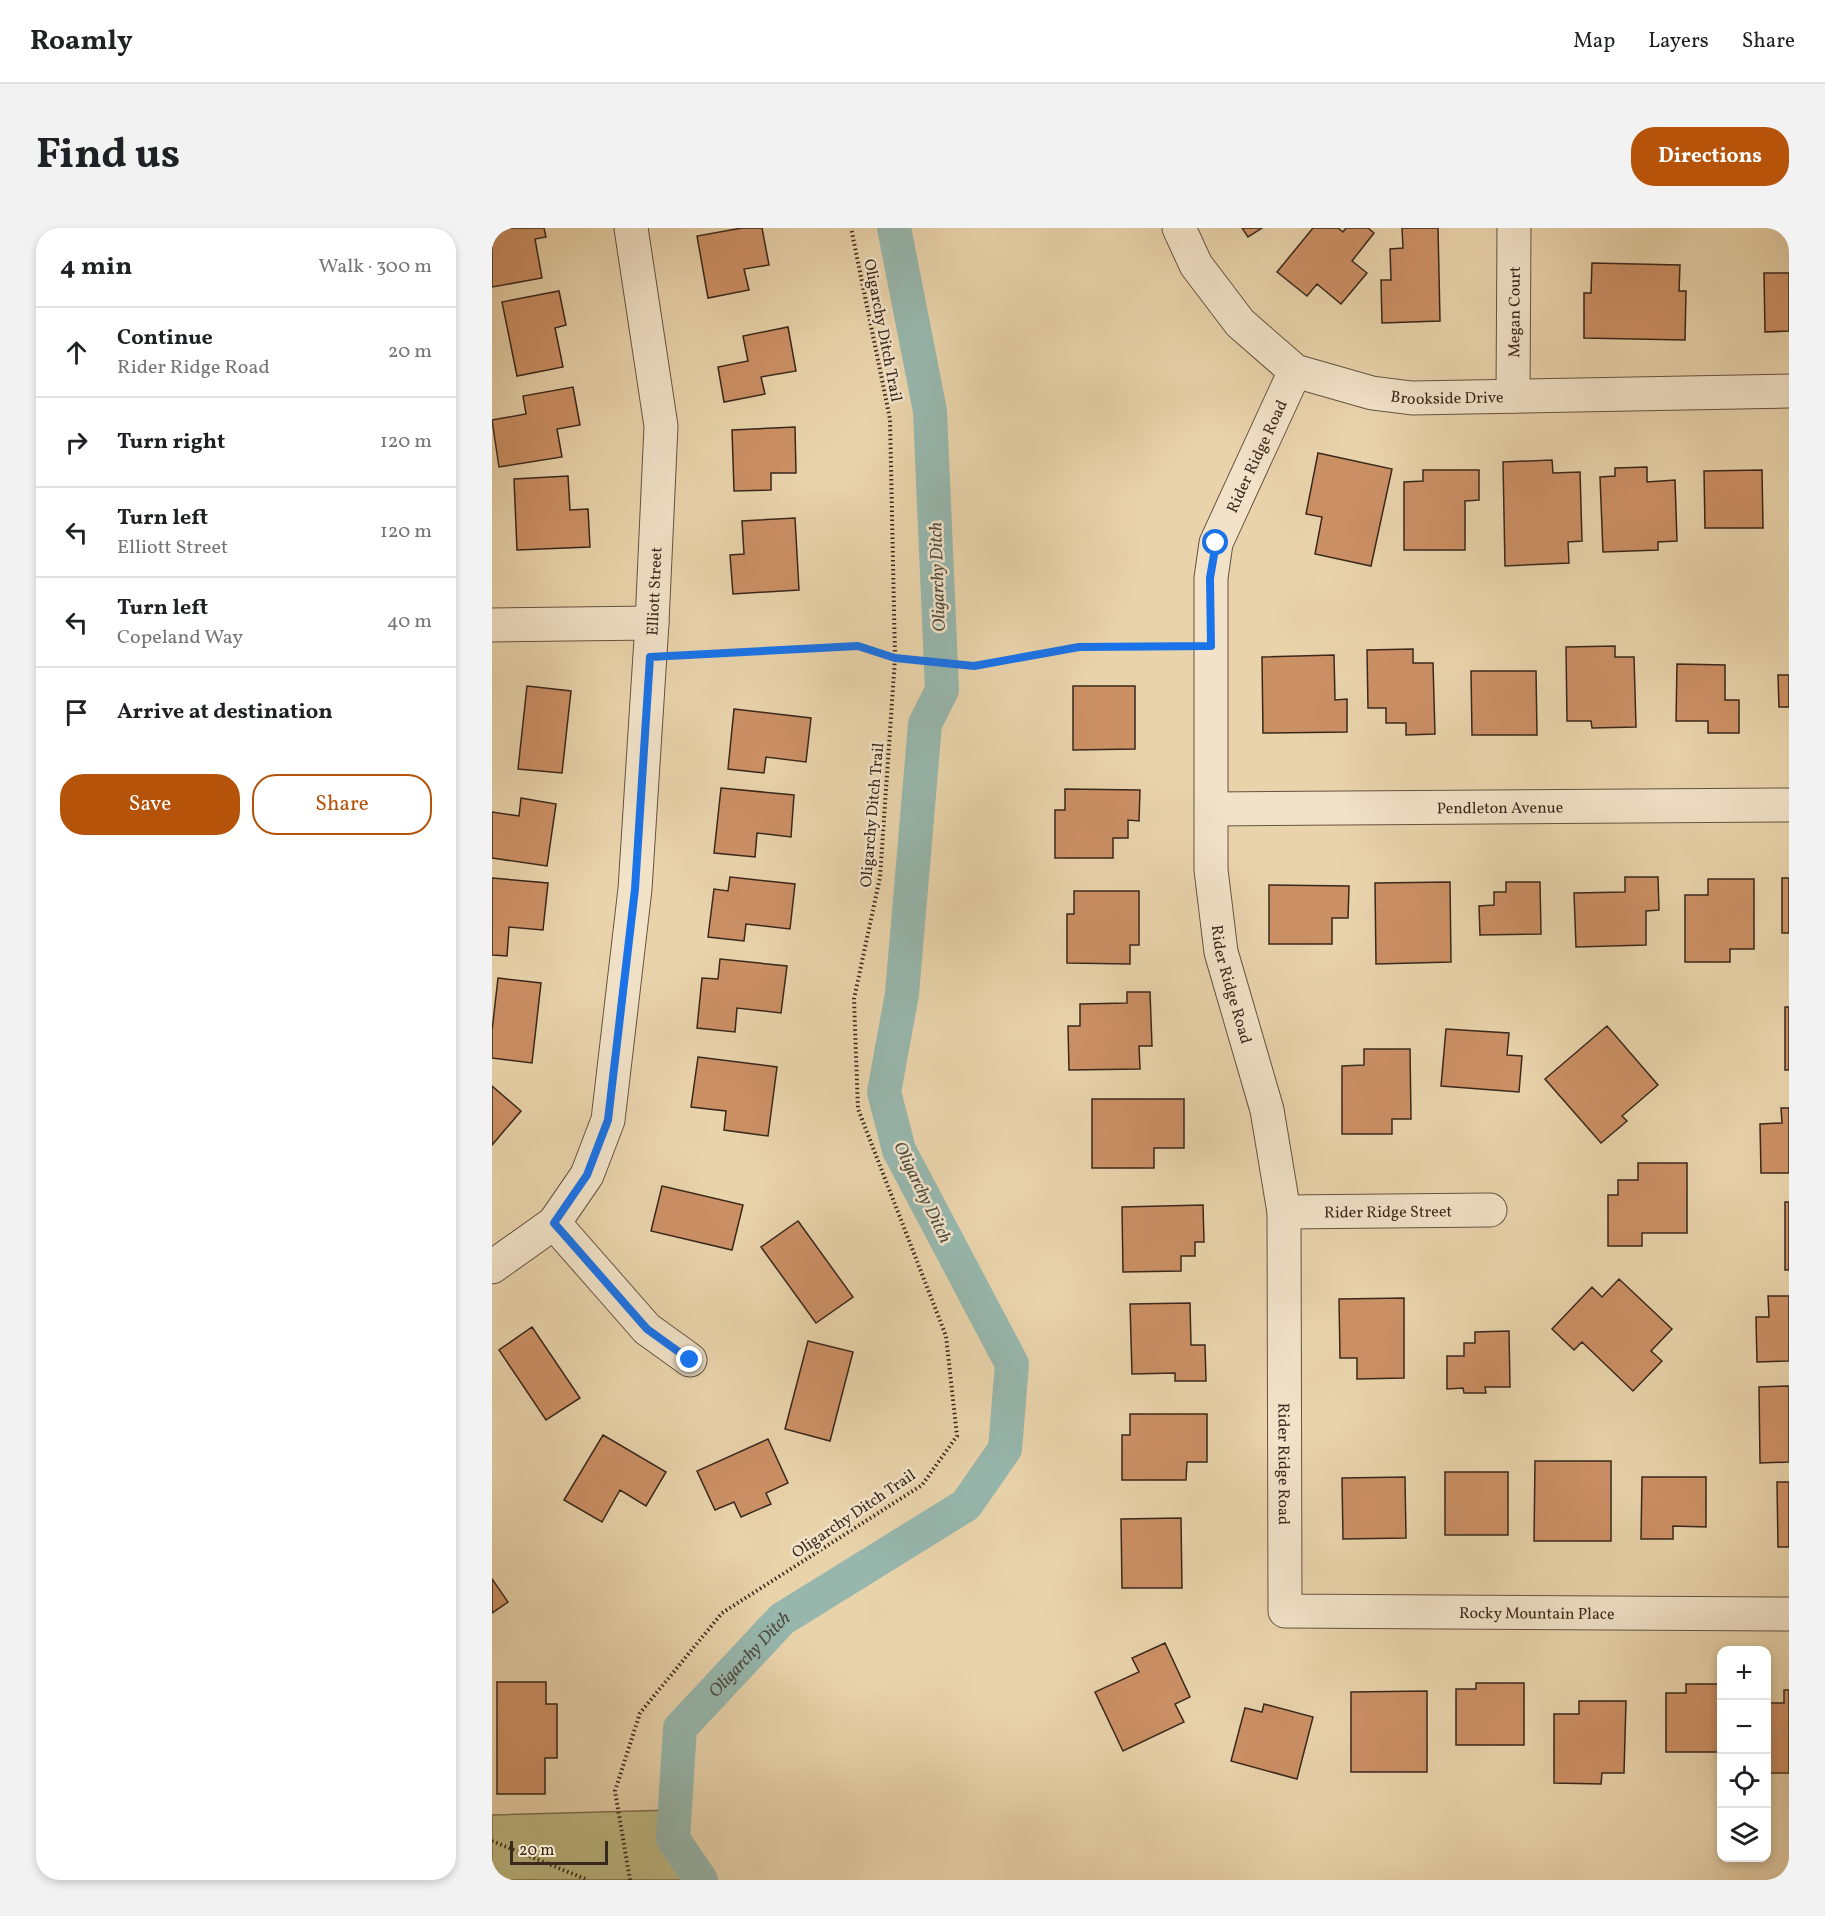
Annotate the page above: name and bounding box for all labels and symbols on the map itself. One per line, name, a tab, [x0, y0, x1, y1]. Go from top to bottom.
street label: Oligarchy Ditch Trail	[857, 257, 907, 404]
street label: Megan Court	[1504, 266, 1527, 358]
street label: Brookside Drive	[1389, 386, 1504, 411]
street label: Rider Ridge Road	[1222, 397, 1294, 517]
water label: Oligarchy Ditch	[924, 521, 953, 632]
route start	[1202, 529, 1228, 555]
street label: Elliott Street	[642, 546, 668, 636]
street label: Oligarchy Ditch Trail	[856, 742, 890, 888]
street label: Pendleton Avenue	[1437, 798, 1563, 820]
street label: Rider Ridge Road	[1205, 924, 1256, 1047]
water label: Oligarchy Ditch	[886, 1138, 957, 1248]
street label: Rider Ridge Street	[1324, 1201, 1453, 1225]
route end	[676, 1346, 702, 1372]
street label: Rider Ridge Road	[1271, 1403, 1294, 1525]
street label: Oligarchy Ditch Trail	[788, 1465, 921, 1564]
street label: Rocky Mountain Place	[1459, 1603, 1615, 1626]
water label: Oligarchy Ditch	[703, 1606, 795, 1704]
scale bar	[510, 1838, 608, 1866]

